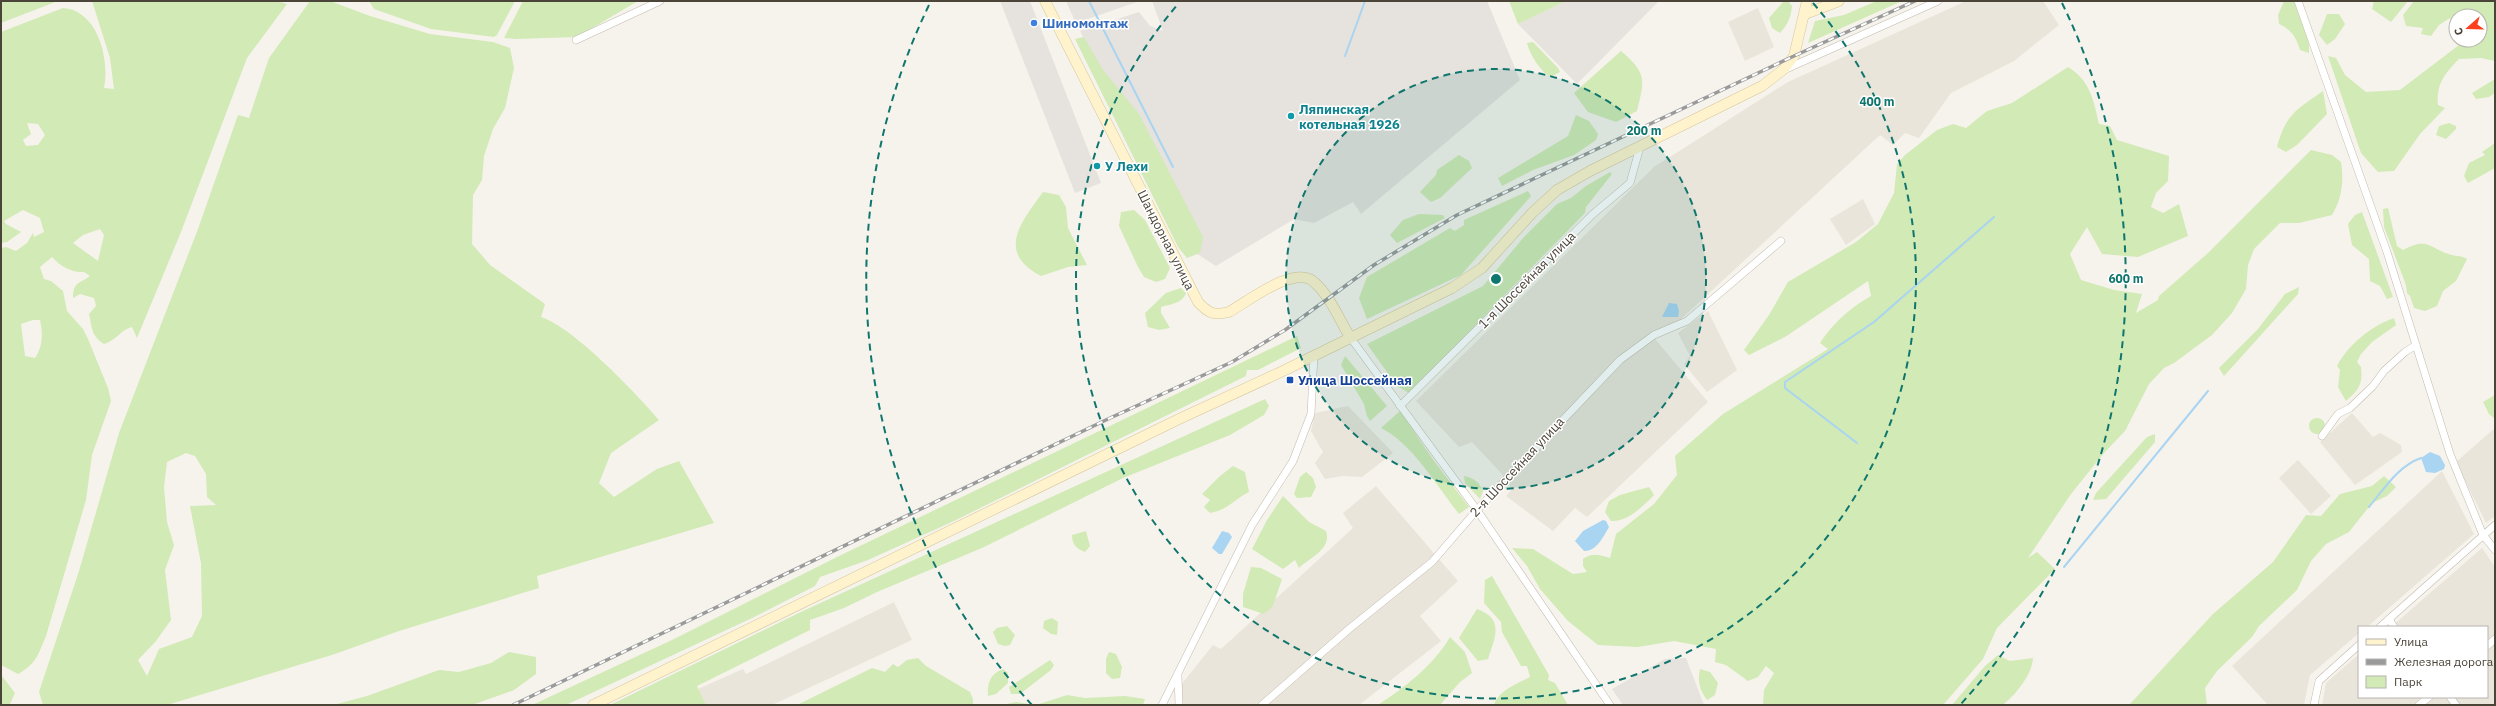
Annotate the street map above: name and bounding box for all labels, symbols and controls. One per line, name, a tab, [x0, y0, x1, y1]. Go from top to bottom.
north arrow	[2448, 8, 2488, 48]
place label: Шиномонтаж	[1042, 15, 1128, 32]
marker: Шиномонтаж	[1029, 18, 1039, 28]
text: С	[2451, 26, 2466, 37]
text: 400 m	[1859, 94, 1895, 109]
place label: Ляпинская котельная 1926	[1299, 101, 1400, 133]
marker: Ляпинская котельная 1926	[1286, 111, 1296, 121]
text: 200 m	[1626, 123, 1662, 138]
place label: У Лехи	[1105, 158, 1148, 175]
marker: У Лехи	[1092, 161, 1102, 171]
street label: Шандорная улица	[1133, 187, 1199, 293]
street label: 1-я Шоссейная улица	[1475, 228, 1579, 332]
text: 600 m	[2108, 271, 2144, 286]
centre of rings	[1489, 272, 1503, 286]
place label: Улица Шоссейная	[1298, 372, 1412, 389]
marker: Улица Шоссейная	[1285, 375, 1295, 385]
street label: 2-я Шоссейная улица	[1466, 413, 1568, 521]
legend	[2358, 626, 2488, 698]
text: Улица	[2394, 634, 2428, 649]
text: Железная дорога	[2394, 654, 2494, 669]
text: Парк	[2394, 674, 2423, 689]

